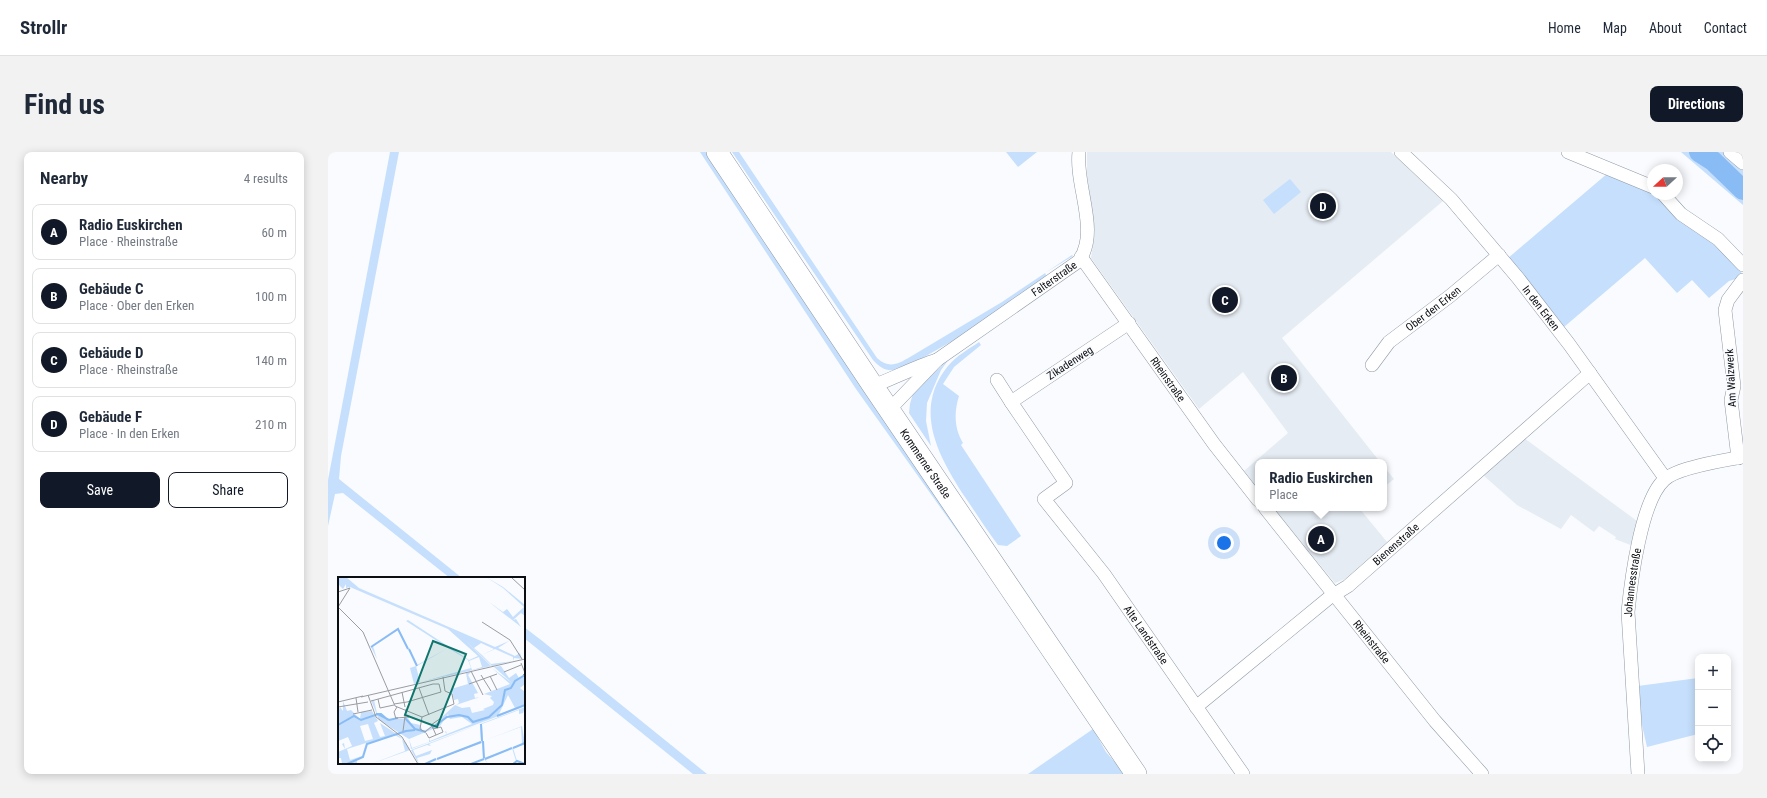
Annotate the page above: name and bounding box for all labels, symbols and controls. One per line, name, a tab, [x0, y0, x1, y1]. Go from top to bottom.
text: Strollr	[20, 16, 67, 39]
text: Home	[1548, 20, 1581, 36]
text: Map	[1603, 20, 1627, 36]
text: About	[1649, 20, 1682, 36]
text: Contact	[1704, 20, 1747, 36]
button: Directions	[1650, 86, 1743, 122]
text: Find us	[24, 88, 105, 121]
north arrow	[1647, 164, 1683, 200]
text: Nearby	[40, 168, 88, 188]
text: 4 results	[244, 171, 288, 186]
pin: D	[1310, 191, 1336, 221]
text: Radio Euskirchen	[79, 216, 183, 234]
text: A	[50, 225, 58, 240]
text: 60 m	[261, 225, 287, 240]
text: Place · Rheinstraße	[79, 234, 178, 249]
street label: Falterstraße	[1029, 258, 1079, 299]
text: Gebäude C	[79, 280, 143, 298]
street label: Ober den Erken	[1403, 283, 1463, 334]
street label: In den Erken	[1520, 283, 1563, 333]
pin: C	[1212, 285, 1238, 315]
text: B	[50, 289, 58, 304]
text: 100 m	[255, 289, 287, 304]
text: Place · Ober den Erken	[79, 298, 194, 313]
street label: Zikadenweg	[1045, 343, 1095, 383]
text: Gebäude D	[79, 344, 143, 362]
street label: Am Walzwerk	[1723, 348, 1739, 408]
text: C	[50, 353, 58, 368]
text: 140 m	[255, 353, 287, 368]
street label: Rheinstraße	[1148, 354, 1188, 404]
text: Place · Rheinstraße	[79, 362, 178, 377]
pin: B	[1271, 363, 1297, 393]
text: Gebäude F	[79, 408, 142, 426]
text: D	[50, 417, 58, 432]
text: 210 m	[255, 417, 287, 432]
text: Place · In den Erken	[79, 426, 180, 441]
street label: Kommerner Straße	[897, 426, 954, 501]
popup	[1255, 459, 1387, 511]
text: Radio Euskirchen	[1269, 469, 1373, 487]
button: Save	[40, 472, 160, 508]
button: Share	[168, 472, 288, 508]
text: Place	[1269, 487, 1298, 502]
street label: Bienenstraße	[1370, 520, 1421, 568]
pin: A	[1308, 524, 1334, 554]
your location	[1214, 533, 1234, 553]
street label: Johannesstraße	[1622, 547, 1644, 618]
inset map	[338, 577, 525, 764]
street label: Alte Landstraße	[1121, 603, 1171, 667]
street label: Rheinstraße	[1350, 617, 1393, 666]
map controls	[1695, 654, 1731, 762]
button: +	[1695, 654, 1731, 690]
button: −	[1695, 690, 1731, 726]
button: locate	[1695, 726, 1731, 762]

